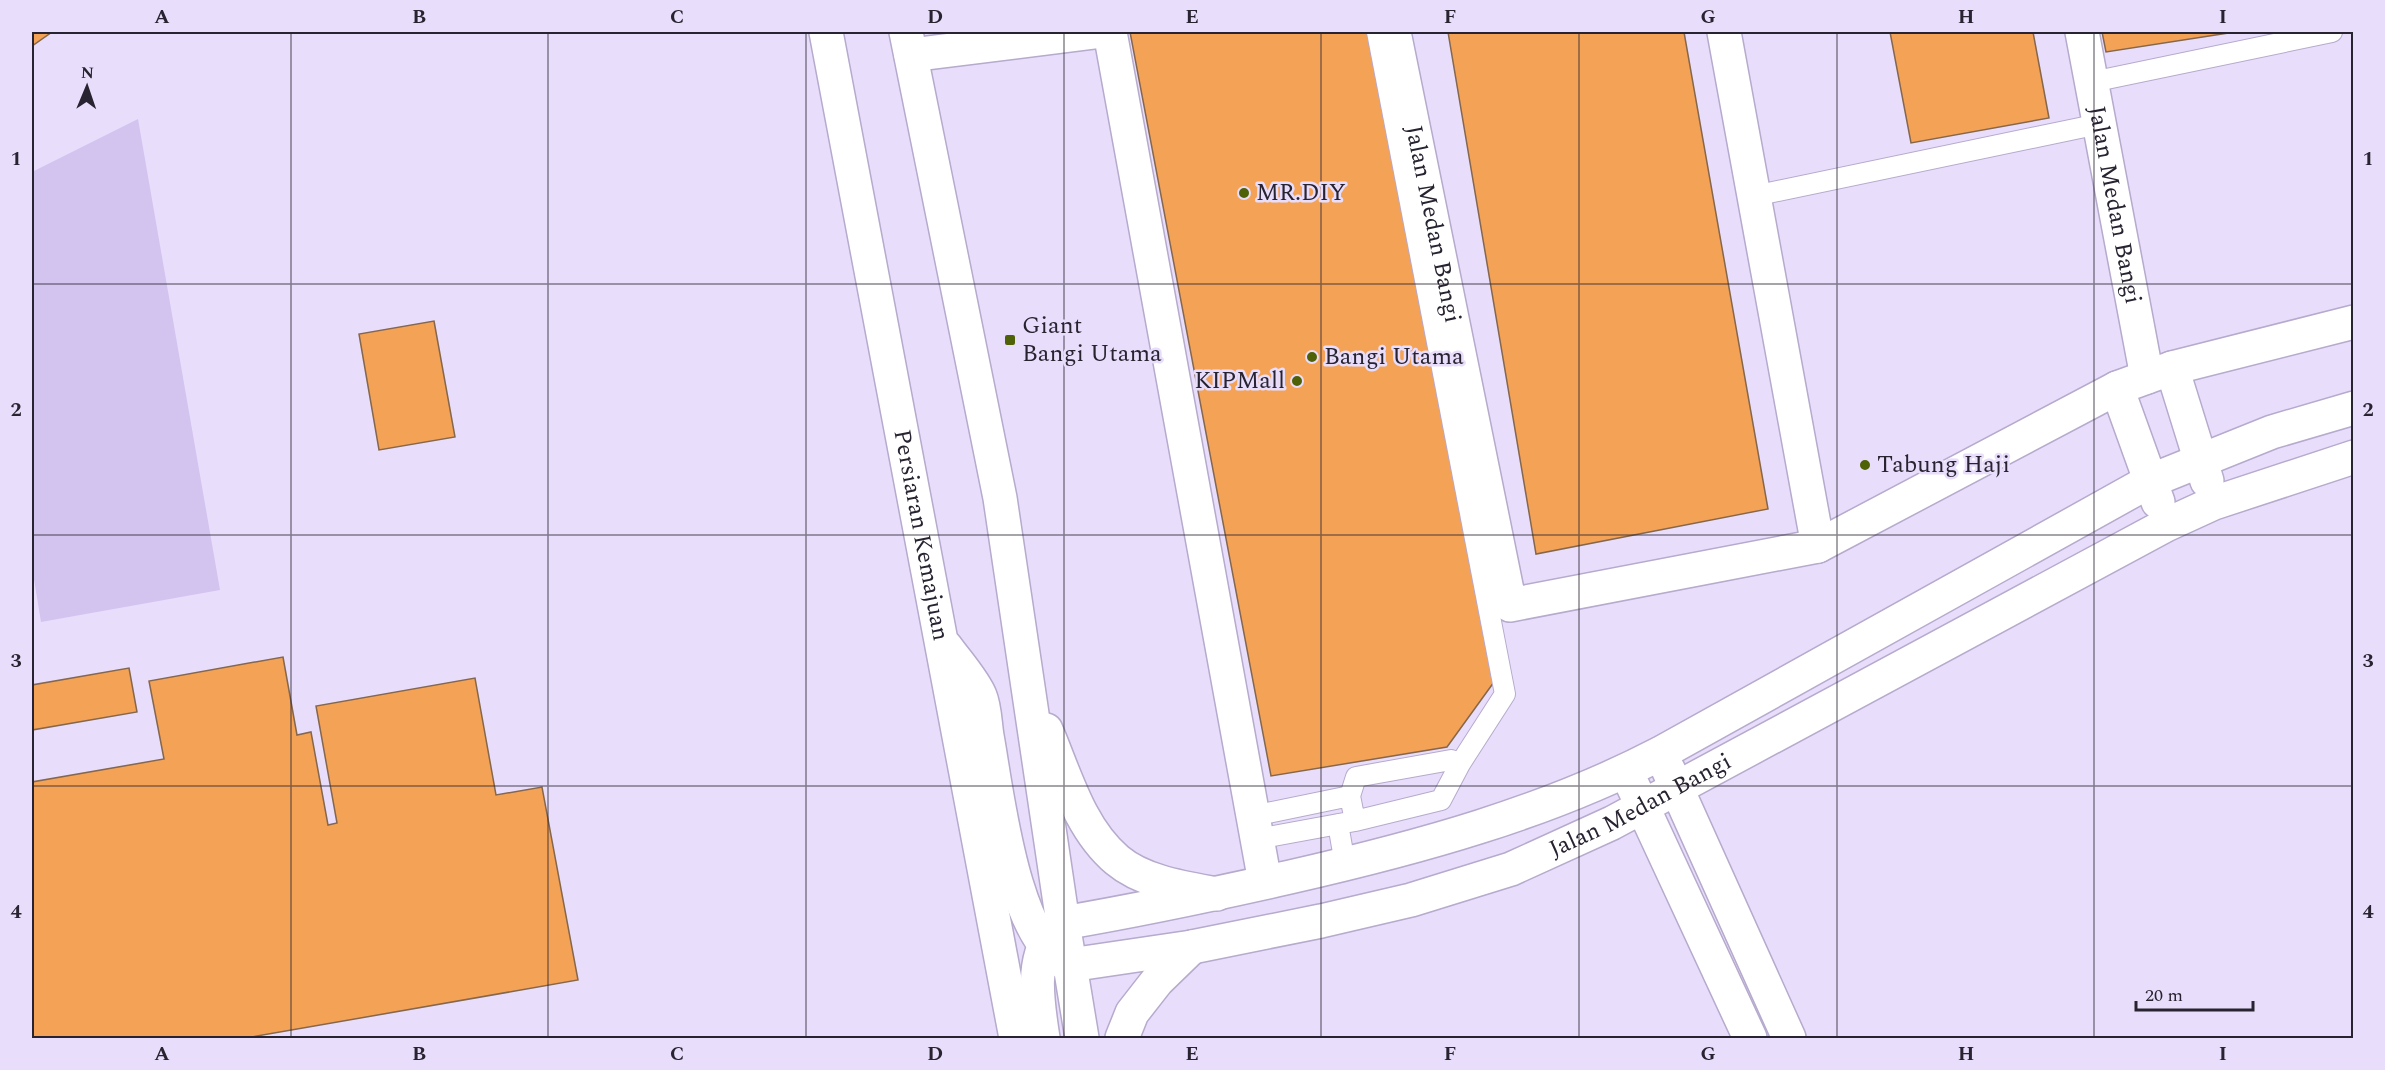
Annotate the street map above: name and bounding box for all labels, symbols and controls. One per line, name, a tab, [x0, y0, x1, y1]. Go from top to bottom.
text: A	[154, 2, 170, 32]
text: B	[412, 2, 426, 32]
text: C	[670, 2, 684, 32]
text: D	[927, 2, 943, 32]
text: E	[1185, 2, 1199, 32]
text: F	[1444, 2, 1456, 32]
text: G	[1700, 2, 1716, 32]
text: H	[1958, 2, 1974, 32]
text: I	[2219, 2, 2227, 32]
north arrow	[57, 57, 117, 117]
text: N	[81, 61, 94, 85]
street label: Jalan Medan Bangi	[2078, 103, 2151, 307]
street label: Jalan Medan Bangi	[1395, 122, 1470, 326]
text: 1	[10, 144, 22, 174]
text: 1	[2362, 144, 2374, 174]
place label: MR.DIY	[1256, 175, 1346, 211]
marker: MR.DIY	[1237, 186, 1251, 200]
place label: Giant Bangi Utama	[1022, 308, 1162, 372]
marker: Giant Bangi Utama	[1003, 333, 1017, 347]
place label: Bangi Utama	[1324, 339, 1464, 375]
marker: Bangi Utama	[1305, 350, 1319, 364]
place label: KIPMall	[1194, 363, 1285, 399]
marker: KIPMall	[1290, 374, 1304, 388]
text: 2	[10, 395, 22, 425]
text: 2	[2362, 395, 2374, 425]
street label: Persiaran Kemajuan	[883, 426, 959, 644]
place label: Tabung Haji	[1877, 447, 2010, 483]
marker: Tabung Haji	[1858, 458, 1872, 472]
text: 3	[10, 646, 22, 676]
text: 3	[2362, 646, 2374, 676]
street label: Jalan Medan Bangi	[1543, 744, 1738, 867]
text: 4	[10, 897, 22, 927]
text: 4	[2362, 897, 2374, 927]
scale bar	[2136, 974, 2253, 1012]
text: 20 m	[2145, 982, 2183, 1009]
text: A	[154, 1039, 170, 1069]
text: B	[412, 1039, 426, 1069]
text: C	[670, 1039, 684, 1069]
text: D	[927, 1039, 943, 1069]
text: E	[1185, 1039, 1199, 1069]
text: F	[1444, 1039, 1456, 1069]
text: G	[1700, 1039, 1716, 1069]
text: H	[1958, 1039, 1974, 1069]
text: I	[2219, 1039, 2227, 1069]

